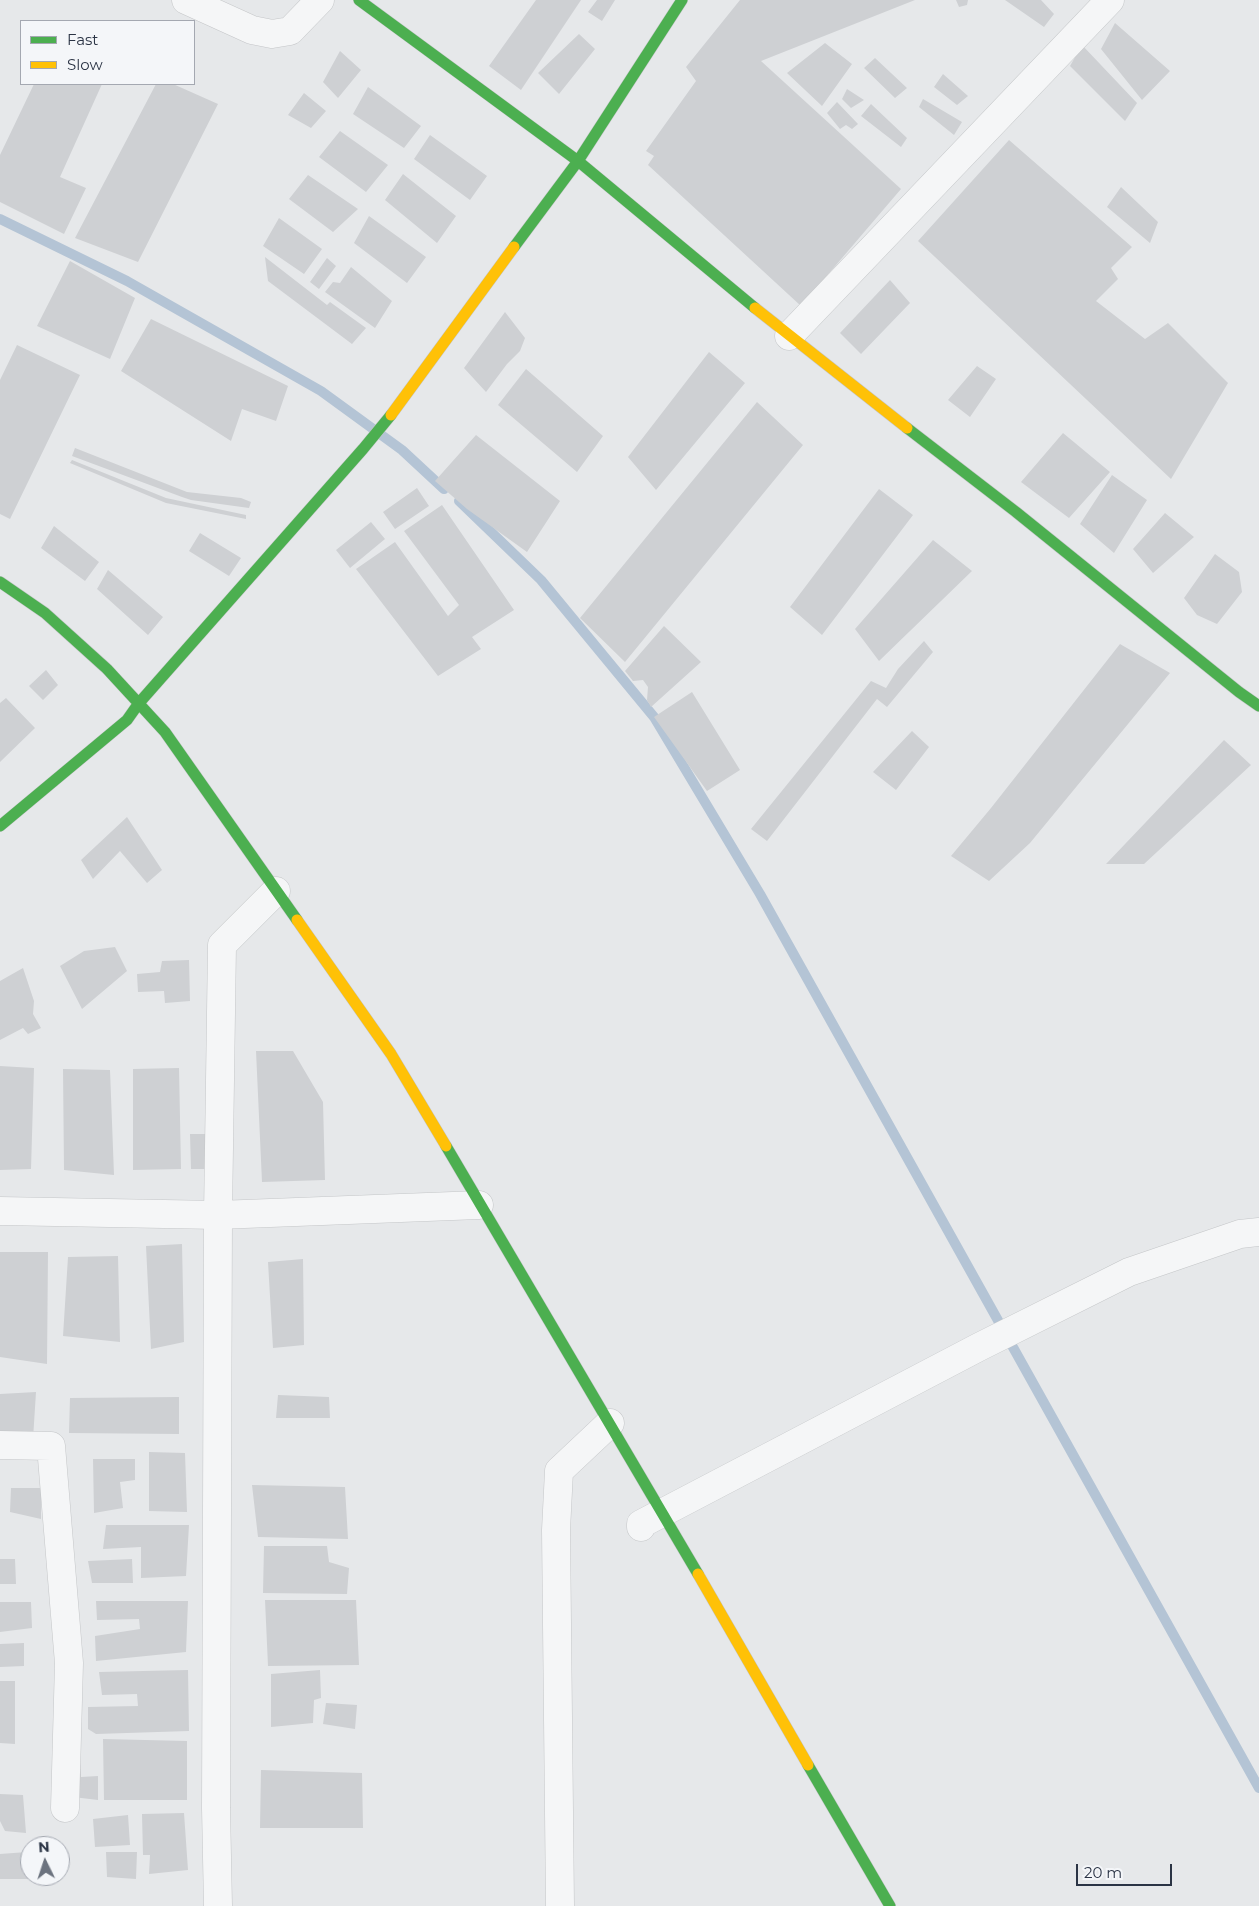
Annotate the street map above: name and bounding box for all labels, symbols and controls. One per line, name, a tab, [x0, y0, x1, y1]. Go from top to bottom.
legend	[20, 20, 195, 85]
text: Fast	[67, 30, 98, 49]
text: Slow	[67, 55, 103, 74]
north arrow	[20, 1836, 70, 1886]
text: N	[38, 1838, 50, 1856]
scale bar	[1079, 1854, 1175, 1886]
text: 20 m	[1084, 1863, 1122, 1882]

